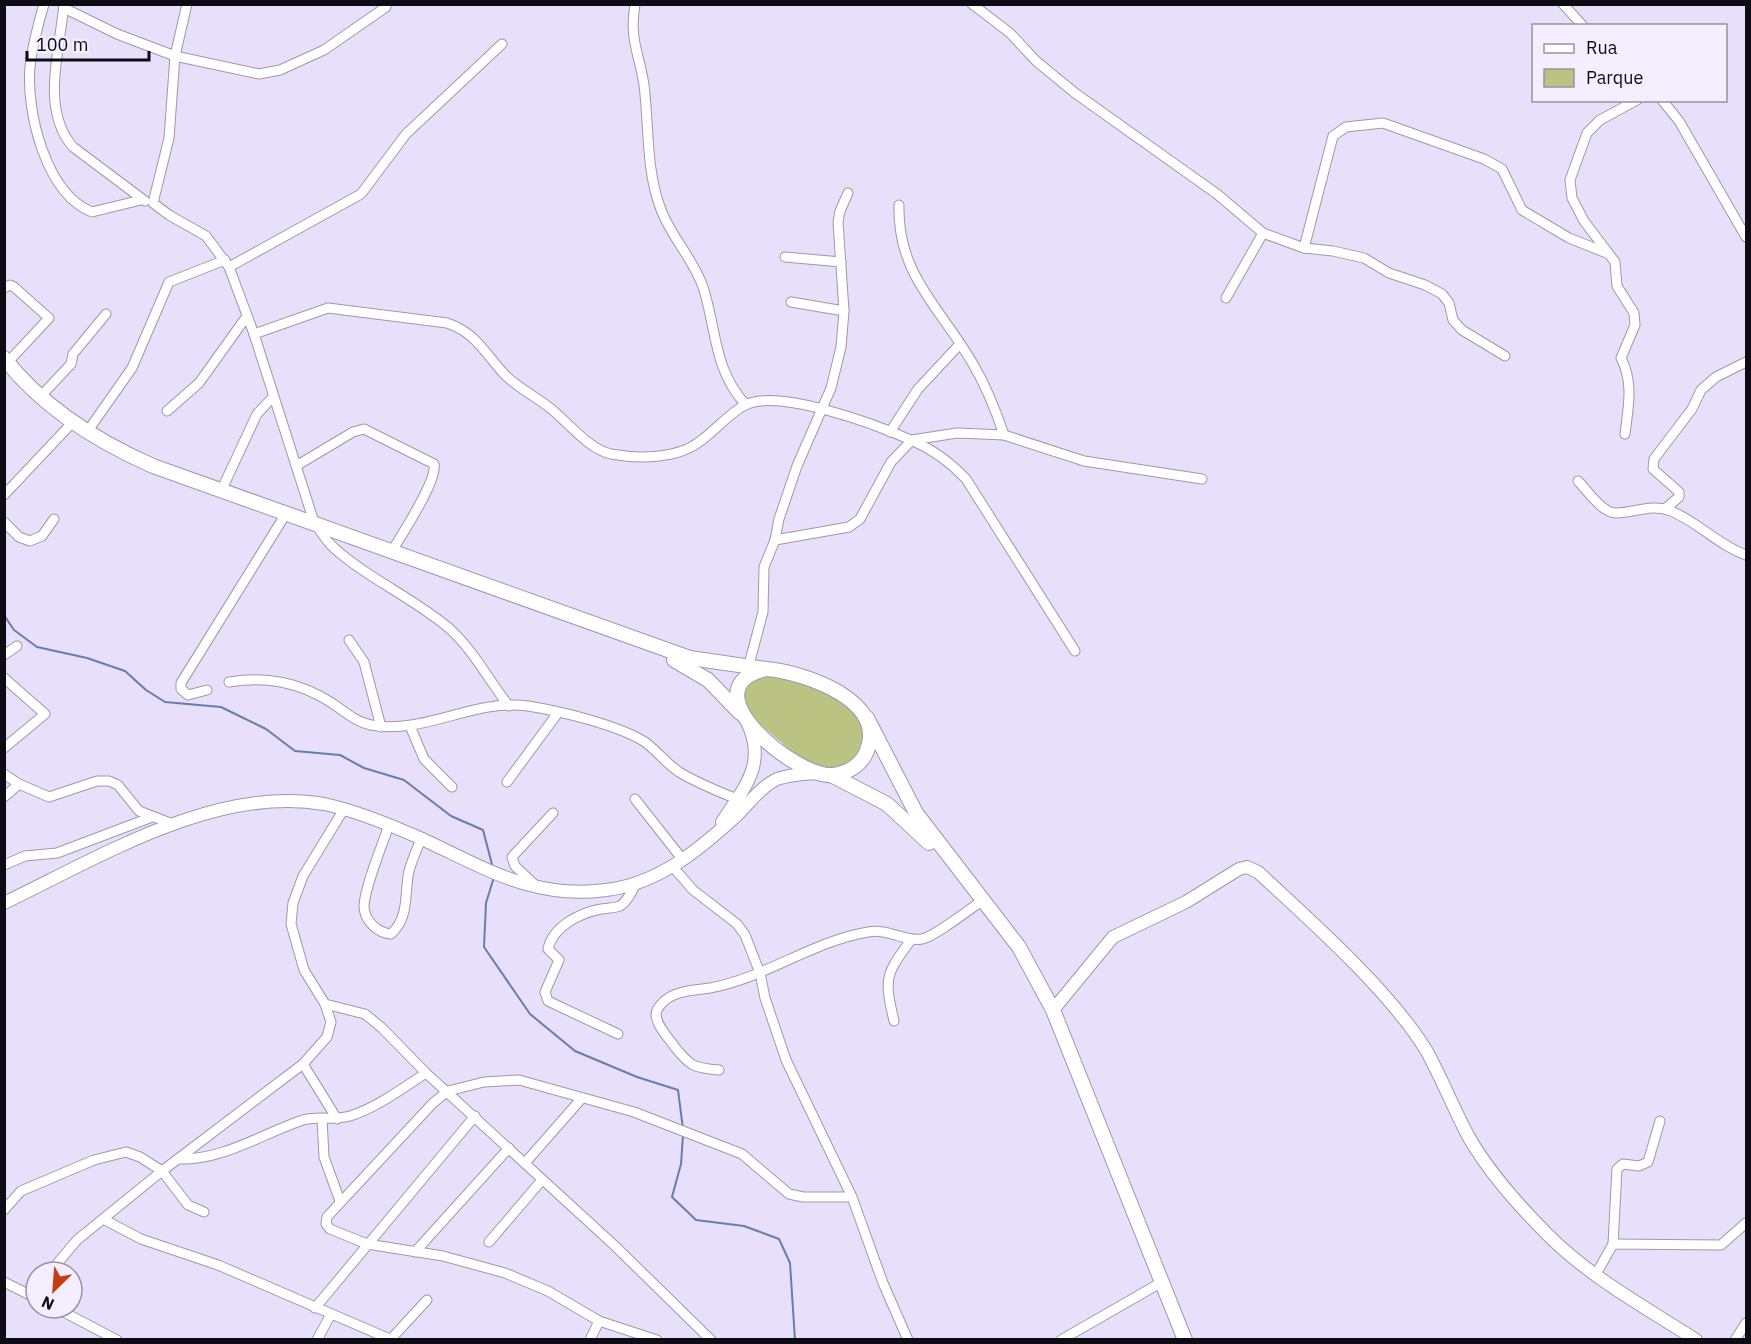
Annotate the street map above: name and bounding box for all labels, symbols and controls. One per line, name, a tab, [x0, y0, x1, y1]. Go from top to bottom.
scale bar	[27, 24, 148, 62]
legend	[1532, 24, 1727, 102]
text: 100 m	[36, 33, 88, 56]
text: Rua	[1586, 36, 1618, 59]
text: Parque	[1586, 66, 1644, 89]
north arrow	[24, 1260, 84, 1320]
text: N	[38, 1292, 57, 1315]

